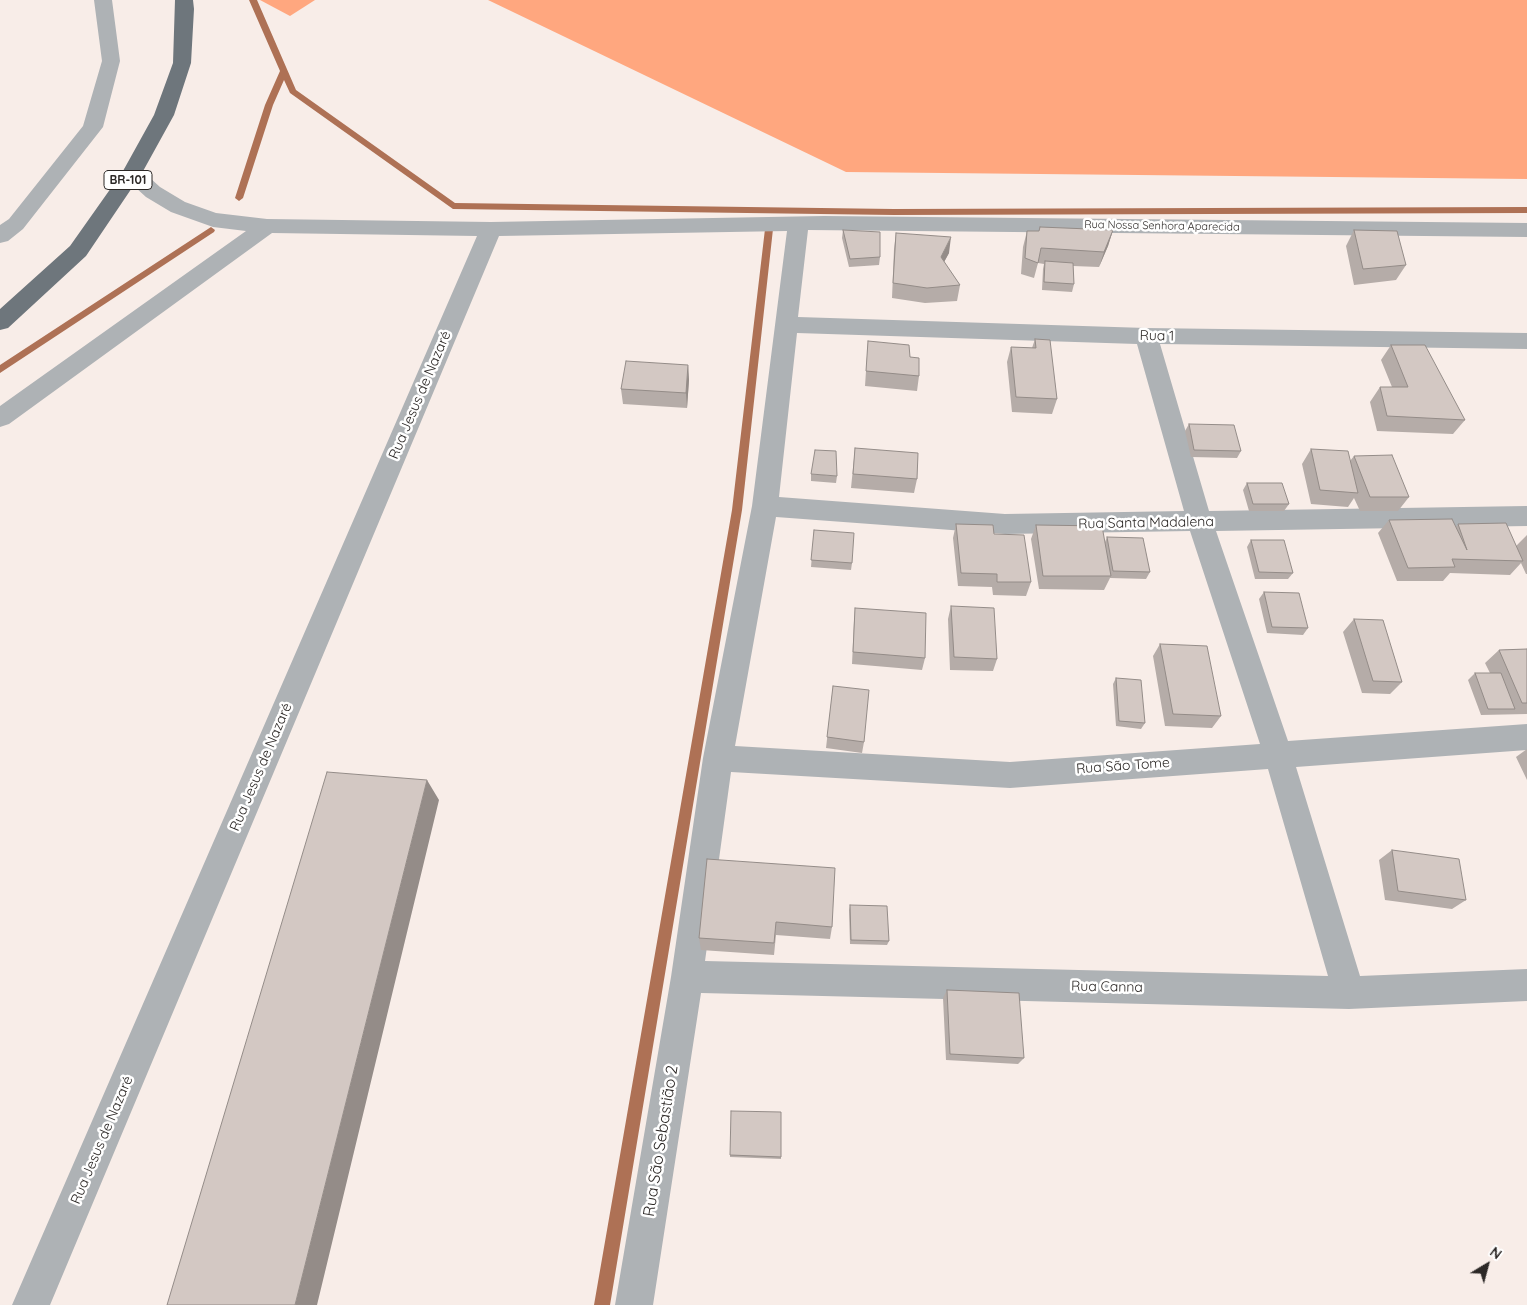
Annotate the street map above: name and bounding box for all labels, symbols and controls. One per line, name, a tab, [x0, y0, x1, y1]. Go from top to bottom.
road number: BR-101	[104, 170, 152, 190]
street label: Rua Nossa Senhora Aparecida	[1084, 218, 1240, 234]
street label: Rua 1	[1140, 327, 1174, 345]
street label: Rua Jesus de Nazaré	[385, 328, 455, 462]
street label: Rua Santa Madalena	[1078, 513, 1214, 533]
street label: Rua Jesus de Nazaré	[226, 700, 296, 834]
street label: Rua São Tome	[1076, 754, 1170, 778]
street label: Rua Canna	[1071, 978, 1143, 996]
street label: Rua São Sebastião 2	[640, 1064, 682, 1218]
street label: Rua Jesus de Nazaré	[67, 1073, 137, 1207]
north arrow	[1462, 1240, 1512, 1290]
text: N	[1486, 1243, 1506, 1263]

